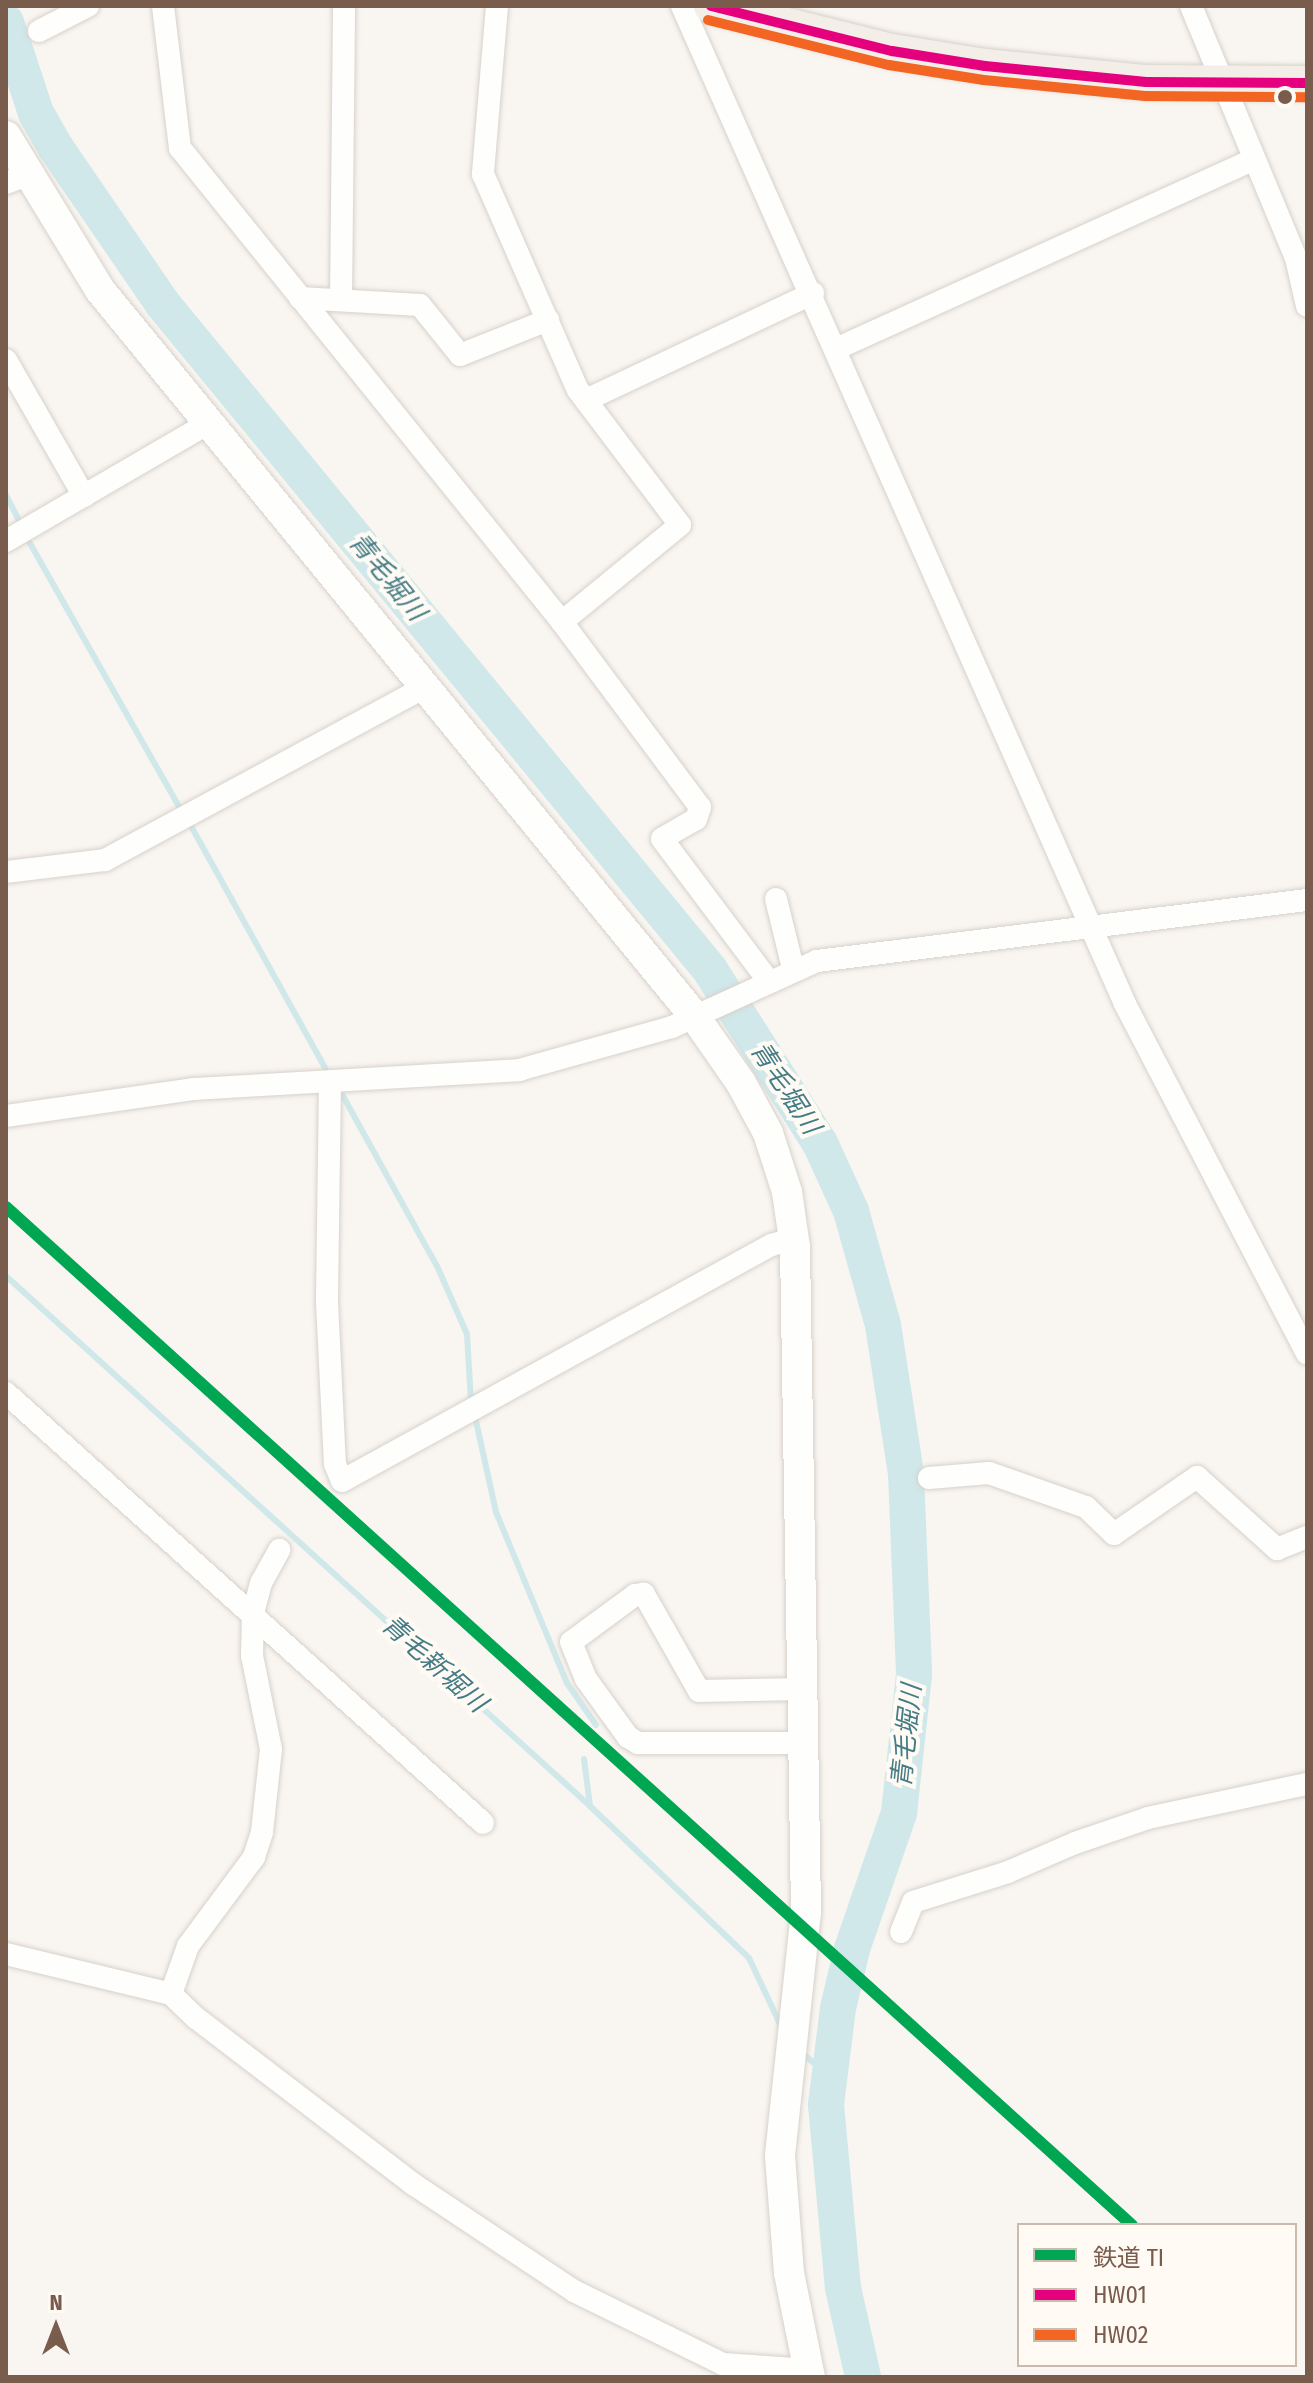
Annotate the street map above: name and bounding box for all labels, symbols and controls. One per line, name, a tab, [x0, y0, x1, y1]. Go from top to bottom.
unlabelled marker	[1277, 89, 1293, 105]
water label: 青毛堀川	[342, 527, 432, 627]
water label: 青毛堀川	[744, 1036, 826, 1140]
water label: 青毛新堀川	[375, 1609, 493, 1719]
water label: 青毛堀川	[886, 1683, 928, 1789]
legend	[1017, 2223, 1297, 2367]
text: 鉄道 TI	[1093, 2244, 1164, 2272]
text: HW01	[1093, 2281, 1147, 2309]
north arrow	[16, 2287, 96, 2367]
text: N	[49, 2289, 63, 2316]
text: HW02	[1093, 2321, 1148, 2349]

